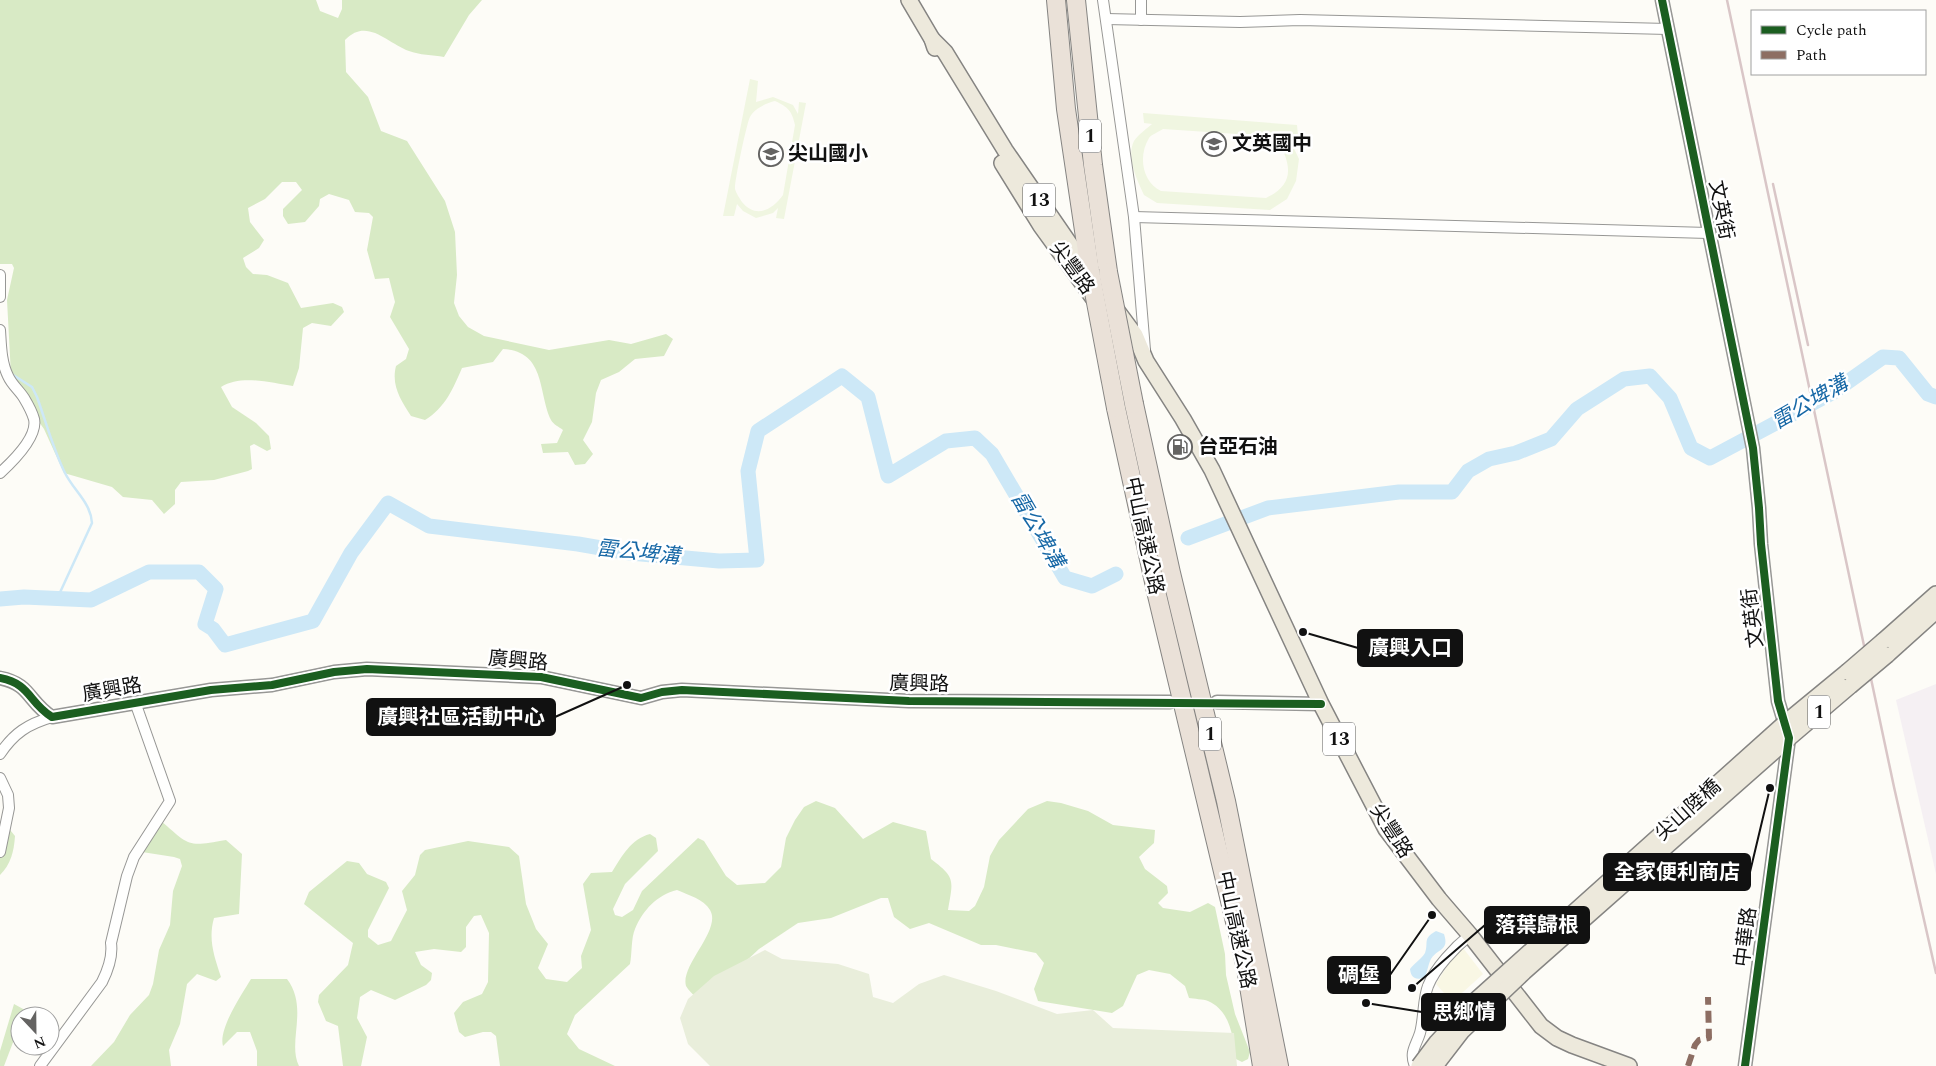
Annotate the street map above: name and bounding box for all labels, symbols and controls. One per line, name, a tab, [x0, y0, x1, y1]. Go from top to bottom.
legend	[1751, 10, 1926, 75]
text: Cycle path	[1796, 19, 1867, 42]
text: Path	[1796, 44, 1827, 67]
road number: 1	[1079, 120, 1101, 152]
place label: 文英國中	[1232, 129, 1312, 159]
school or university icon: 文英國中	[1201, 131, 1227, 157]
place label: 尖山國小	[788, 139, 868, 169]
school or university icon: 尖山國小	[758, 141, 784, 167]
street label: 文英街	[1701, 178, 1741, 242]
road number: 13	[1023, 184, 1055, 216]
street label: 尖豐路	[1042, 235, 1102, 301]
water label: 雷公埤溝	[1766, 367, 1857, 438]
place label: 台亞石油	[1198, 432, 1278, 462]
fuel station icon: 台亞石油	[1167, 434, 1193, 460]
street label: 中山高速公路	[1117, 474, 1171, 598]
water label: 雷公埤溝	[1002, 486, 1073, 577]
water label: 雷公埤溝	[595, 533, 684, 574]
street label: 文英街	[1734, 586, 1772, 650]
callout: 廣興入口	[1358, 630, 1462, 666]
text: 廣興入口	[1368, 633, 1452, 665]
street label: 廣興路	[487, 643, 549, 679]
street label: 廣興路	[889, 668, 949, 700]
street label: 廣興路	[80, 670, 144, 710]
road number: 1	[1808, 696, 1830, 729]
callout: 廣興社區活動中心	[367, 699, 555, 735]
text: 廣興社區活動中心	[377, 702, 545, 734]
road number: 1	[1199, 718, 1221, 751]
road number: 13	[1323, 722, 1355, 756]
street label: 尖山陸橋	[1648, 772, 1728, 848]
street label: 尖豐路	[1362, 798, 1420, 864]
callout: 全家便利商店	[1604, 854, 1750, 890]
text: 全家便利商店	[1614, 857, 1740, 889]
street label: 中山高速公路	[1209, 868, 1263, 992]
street label: 中華路	[1727, 905, 1765, 969]
callout: 落葉歸根	[1485, 907, 1589, 943]
text: 落葉歸根	[1495, 910, 1579, 942]
callout: 碉堡	[1328, 957, 1390, 993]
text: 碉堡	[1338, 960, 1380, 992]
callout: 思鄉情	[1422, 994, 1505, 1030]
text: 思鄉情	[1433, 997, 1496, 1029]
north arrow	[10, 1006, 60, 1056]
text: N	[30, 1031, 49, 1054]

